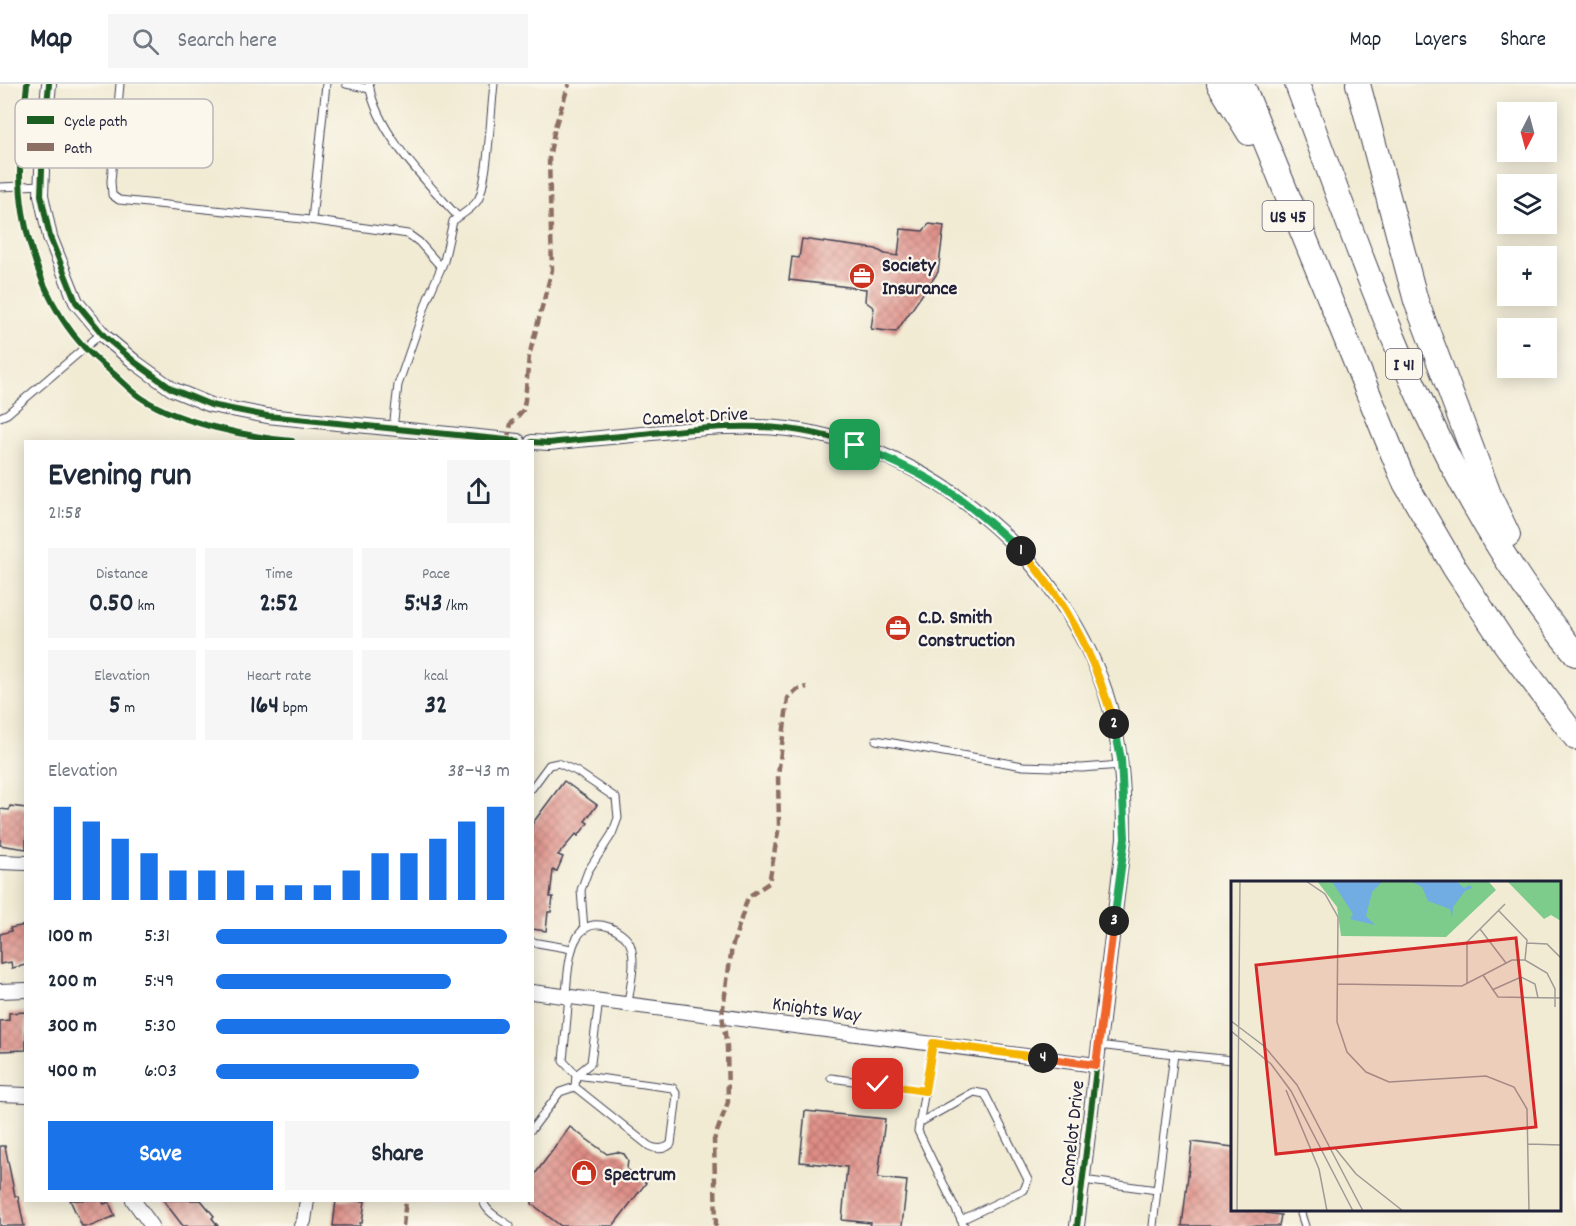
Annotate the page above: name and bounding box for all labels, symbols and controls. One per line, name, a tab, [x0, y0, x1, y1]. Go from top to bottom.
search box	[108, 14, 528, 68]
text: Map	[30, 21, 72, 61]
icon: search	[129, 25, 162, 58]
text: Search here	[177, 26, 277, 57]
text: Map	[1350, 26, 1381, 56]
text: Layers	[1414, 26, 1467, 56]
text: Share	[1500, 26, 1546, 56]
legend	[15, 99, 213, 168]
north arrow	[1497, 102, 1557, 162]
map controls	[1497, 102, 1557, 378]
text: Cycle path	[64, 111, 127, 134]
text: Path	[64, 138, 92, 161]
button: layers	[1497, 174, 1557, 234]
road number: US 45	[1262, 201, 1314, 231]
button: +	[1497, 246, 1557, 306]
place label: Society Insurance	[882, 253, 958, 304]
office icon: Society Insurance	[847, 261, 877, 291]
button: −	[1497, 318, 1557, 378]
road number: I 41	[1386, 349, 1422, 379]
street label: Camelot Drive	[642, 401, 749, 435]
pin	[829, 419, 880, 470]
icon: arrive	[838, 428, 871, 461]
text: Evening run	[48, 454, 192, 501]
button: share	[447, 460, 510, 523]
text: 21:58	[48, 500, 82, 528]
pin: 1	[1006, 536, 1036, 566]
text: 1	[1019, 539, 1023, 562]
text: Distance	[96, 563, 148, 586]
text: Time	[265, 563, 293, 586]
text: Pace	[422, 563, 450, 586]
text: 0.50	[89, 586, 134, 623]
text: 2:52	[259, 586, 299, 623]
text: 5:43	[404, 586, 442, 623]
text: km	[134, 595, 155, 618]
text: /km	[442, 595, 468, 618]
place label: C.D. Smith Construction	[918, 605, 1015, 656]
office icon: C.D. Smith Construction	[883, 613, 913, 643]
text: Elevation	[94, 665, 150, 688]
text: Heart rate	[247, 665, 311, 688]
text: kcal	[424, 665, 448, 688]
text: 5	[109, 688, 121, 725]
text: 164	[250, 688, 279, 725]
text: 32	[425, 688, 447, 725]
text: m	[121, 697, 135, 720]
text: bpm	[279, 697, 308, 720]
pin: 2	[1099, 709, 1129, 739]
text: 2	[1111, 712, 1118, 735]
text: Elevation	[48, 758, 118, 786]
text: 38–43 m	[448, 758, 510, 786]
inset map	[1231, 881, 1561, 1211]
pin: 3	[1099, 906, 1129, 936]
text: 3	[1110, 909, 1118, 932]
text: 100 m	[48, 923, 93, 951]
text: 5:31	[144, 923, 170, 951]
text: 200 m	[48, 968, 97, 996]
text: 5:49	[144, 968, 174, 996]
street label: Knights Way	[770, 991, 864, 1031]
text: 300 m	[48, 1013, 97, 1041]
text: 5:30	[144, 1013, 176, 1041]
pin: 4	[1028, 1043, 1058, 1073]
text: 4	[1040, 1046, 1046, 1069]
text: 400 m	[48, 1058, 96, 1086]
text: 6:03	[144, 1058, 177, 1086]
pin	[852, 1058, 903, 1109]
icon: check	[861, 1067, 894, 1100]
street label: Camelot Drive	[1055, 1079, 1093, 1187]
button: Save	[48, 1121, 273, 1190]
button: Share	[285, 1121, 510, 1190]
shop icon: Spectrum	[569, 1158, 599, 1188]
place label: Spectrum	[604, 1162, 676, 1190]

